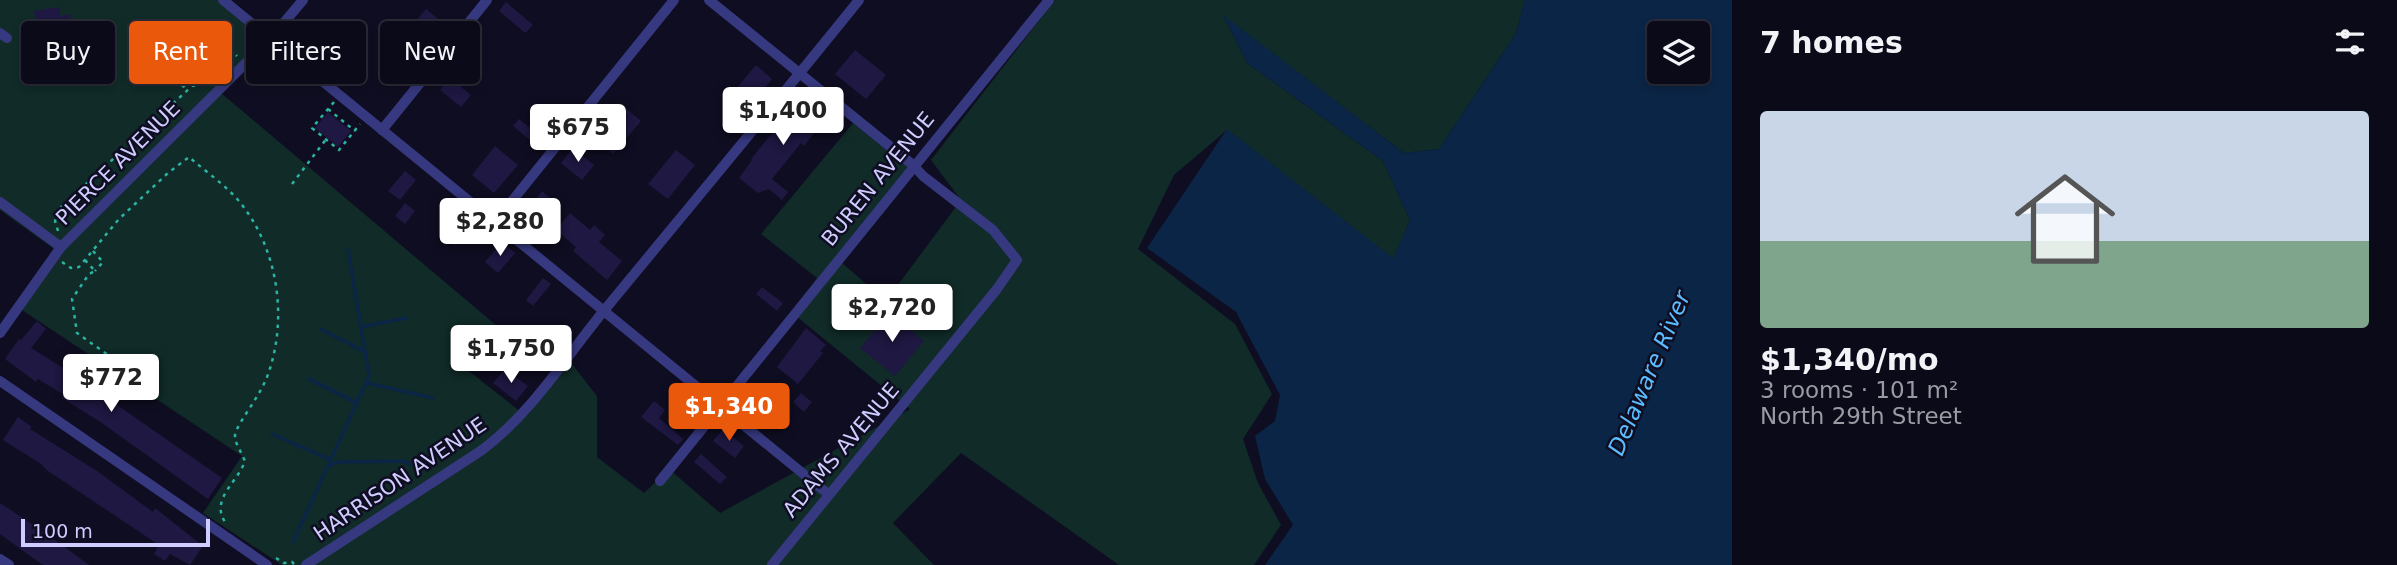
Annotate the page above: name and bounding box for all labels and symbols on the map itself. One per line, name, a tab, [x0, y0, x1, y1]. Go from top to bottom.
pin: $1,400	[726, 88, 840, 147]
street label: PIERCE AVENUE	[51, 96, 185, 230]
pin: $675	[537, 104, 619, 164]
street label: BUREN AVENUE	[817, 107, 939, 251]
pin: $2,280	[443, 198, 557, 258]
pin: $2,720	[835, 284, 949, 344]
water label: Delaware River	[1603, 286, 1696, 459]
pin: $1,750	[454, 326, 568, 385]
pin: $772	[70, 354, 152, 414]
street label: ADAMS AVENUE	[778, 378, 904, 522]
pin: $1,340	[672, 384, 786, 443]
street label: HARRISON AVENUE	[309, 412, 491, 546]
scale bar	[21, 516, 210, 548]

